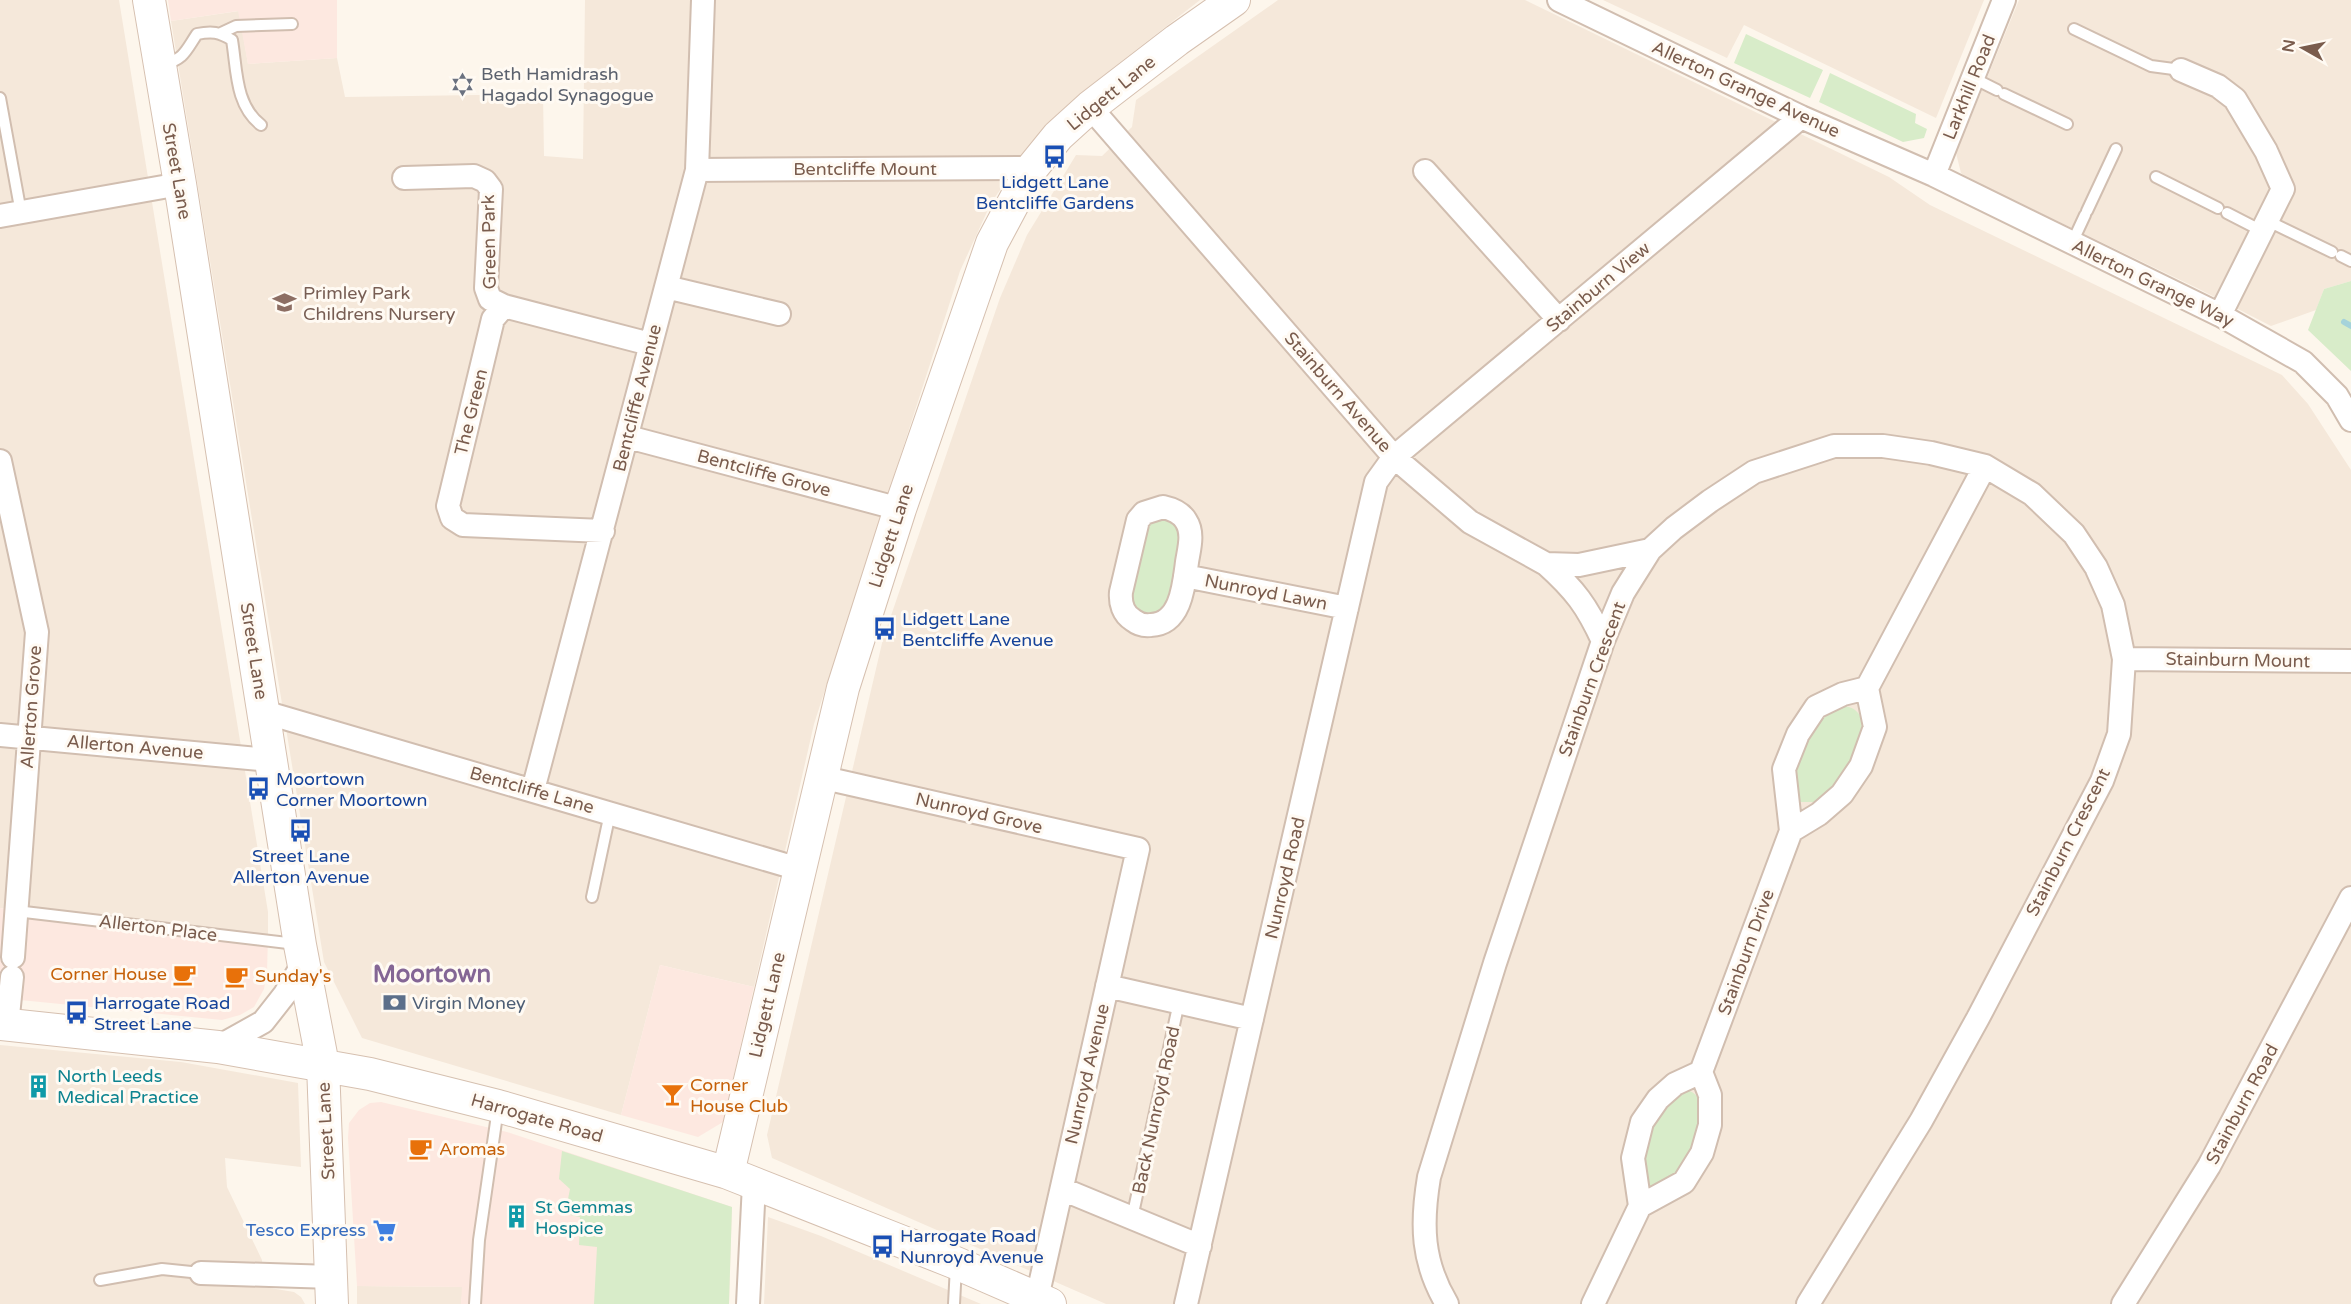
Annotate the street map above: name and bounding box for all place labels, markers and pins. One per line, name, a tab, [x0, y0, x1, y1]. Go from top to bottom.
place label: Beth Hamidrash Hagadol Synagogue	[481, 63, 654, 106]
synagogue icon: Beth Hamidrash Hagadol Synagogue	[450, 71, 476, 97]
bus stop icon: Lidgett Lane Bentcliffe Gardens	[1042, 143, 1068, 169]
place label: Lidgett Lane Bentcliffe Gardens	[976, 171, 1134, 214]
place label: Primley Park Childrens Nursery	[303, 282, 456, 325]
school or university icon: Primley Park Childrens Nursery	[272, 290, 298, 316]
place label: Lidgett Lane Bentcliffe Avenue	[902, 608, 1053, 651]
bus stop icon: Lidgett Lane Bentcliffe Avenue	[871, 616, 897, 642]
place label: Moortown Corner Moortown	[276, 768, 428, 811]
bus stop icon: Moortown Corner Moortown	[245, 776, 271, 802]
bus stop icon: Street Lane Allerton Avenue	[288, 817, 314, 843]
place label: Street Lane Allerton Avenue	[232, 845, 370, 888]
cafe icon: Corner House	[172, 961, 198, 987]
place label: Corner House	[50, 963, 167, 985]
cafe icon: Sunday's	[224, 963, 250, 989]
place label: Sunday's	[255, 965, 331, 987]
bank icon: Virgin Money	[381, 990, 407, 1016]
place label: Harrogate Road Street Lane	[94, 992, 230, 1035]
place label: Virgin Money	[412, 992, 526, 1014]
bus stop icon: Harrogate Road Street Lane	[63, 1000, 89, 1026]
place label: North Leeds Medical Practice	[57, 1065, 199, 1108]
building icon: North Leeds Medical Practice	[26, 1073, 52, 1099]
place label: Corner House Club	[690, 1074, 788, 1117]
bar icon: Corner House Club	[659, 1082, 685, 1108]
cafe icon: Aromas	[408, 1136, 434, 1162]
place label: Aromas	[439, 1138, 505, 1160]
place label: St Gemmas Hospice	[535, 1196, 633, 1239]
building icon: St Gemmas Hospice	[504, 1204, 530, 1230]
supermarket icon: Tesco Express	[371, 1217, 397, 1243]
place label: Tesco Express	[246, 1219, 366, 1241]
place label: Harrogate Road Nunroyd Avenue	[900, 1225, 1044, 1268]
bus stop icon: Harrogate Road Nunroyd Avenue	[869, 1233, 895, 1259]

